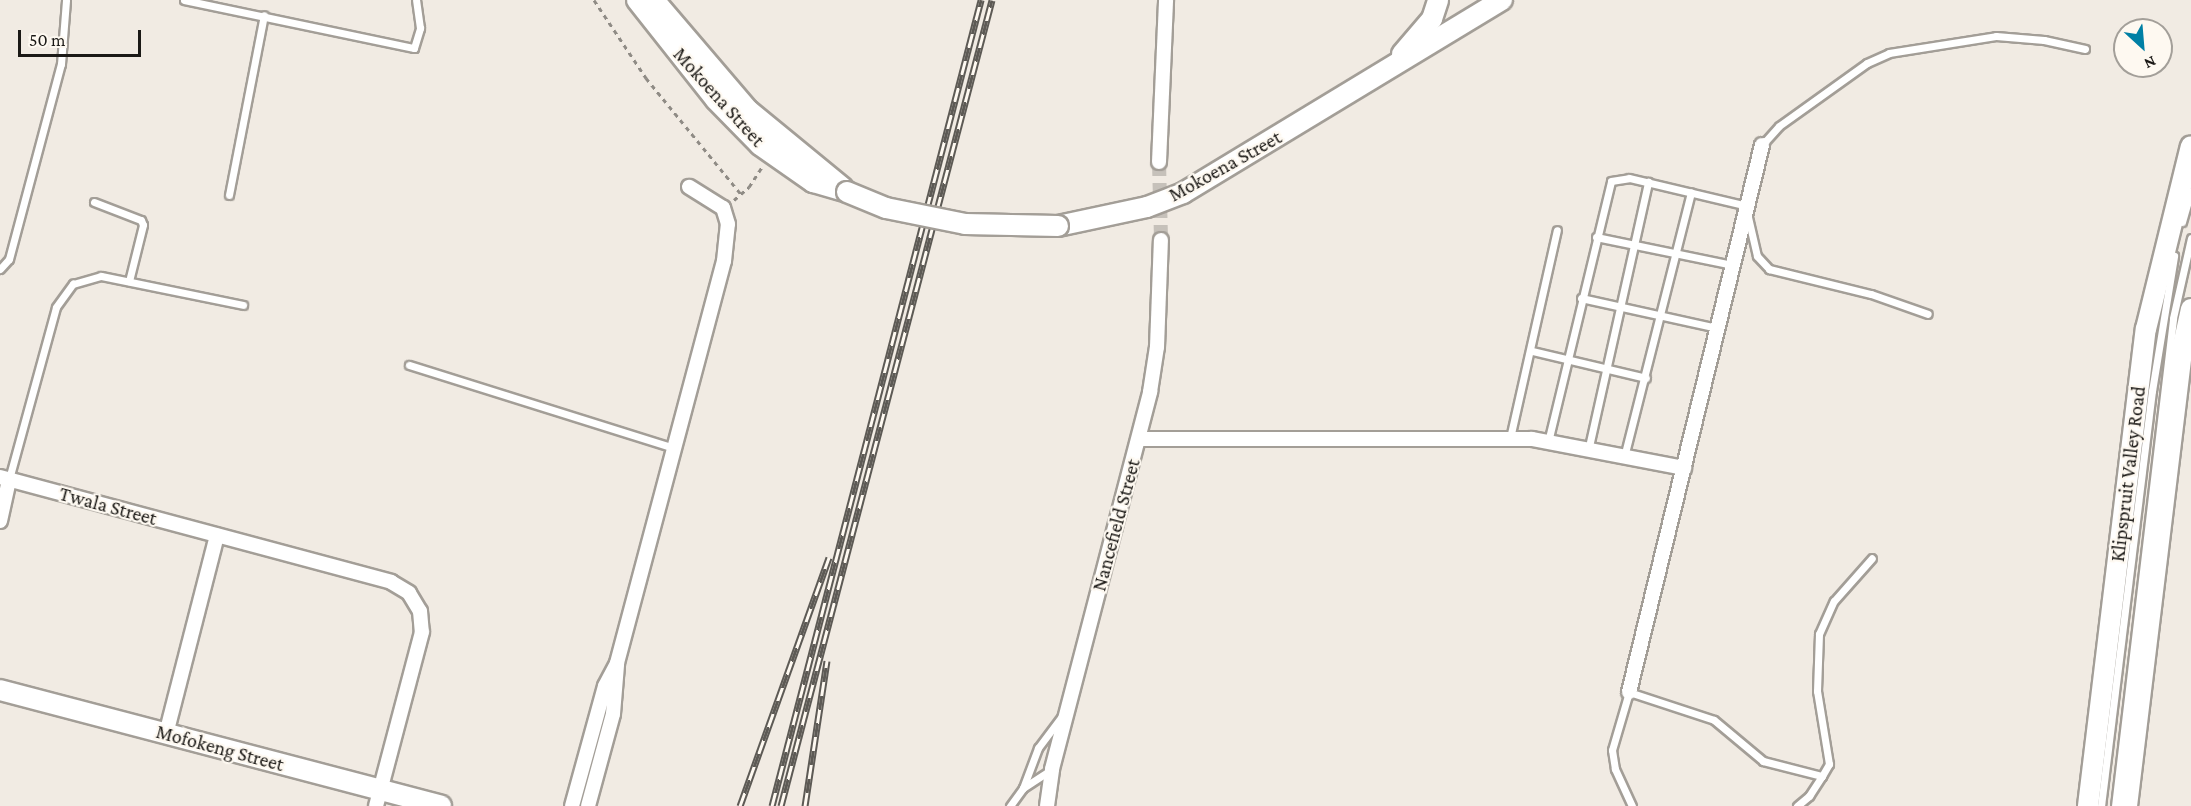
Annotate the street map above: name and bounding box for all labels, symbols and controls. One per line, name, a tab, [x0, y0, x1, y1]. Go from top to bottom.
scale bar	[21, 18, 144, 56]
north arrow	[2113, 18, 2173, 78]
text: 50 m	[29, 30, 66, 50]
street label: Mokoena Street	[668, 42, 770, 152]
text: N	[2142, 53, 2159, 73]
street label: Mokoena Street	[1164, 125, 1286, 207]
street label: Klipspruit Valley Road	[2105, 385, 2151, 563]
street label: Nancefield Street	[1087, 456, 1145, 594]
street label: Twala Street	[57, 481, 159, 531]
street label: Mofokeng Street	[153, 719, 287, 777]

